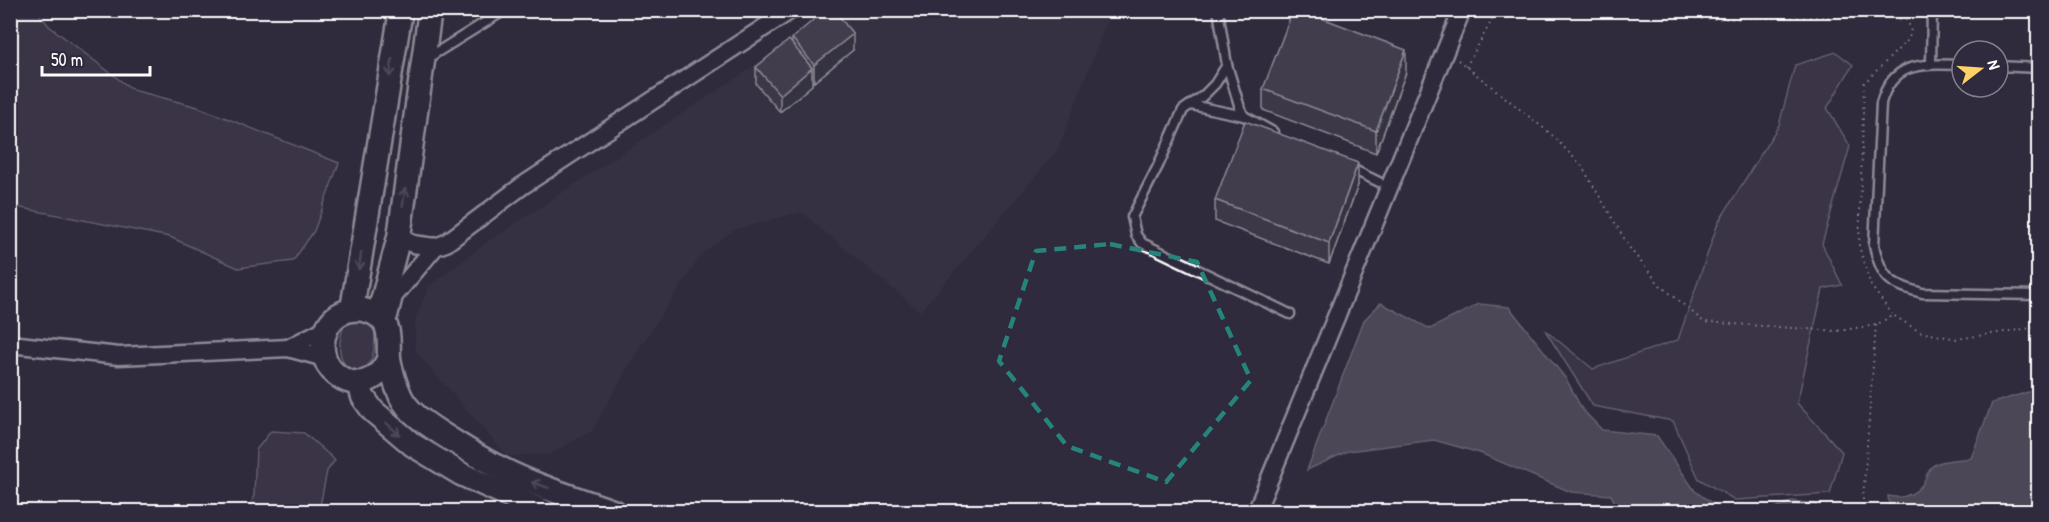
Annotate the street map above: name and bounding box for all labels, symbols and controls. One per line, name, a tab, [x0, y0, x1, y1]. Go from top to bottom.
scale bar	[42, 39, 150, 77]
north arrow	[1950, 39, 2010, 99]
text: 50 m	[51, 47, 83, 72]
text: N	[1983, 57, 2006, 72]
one-way arrow	[386, 58, 397, 78]
one-way arrow	[399, 188, 410, 208]
one-way arrow	[354, 250, 365, 270]
one-way arrow	[385, 422, 400, 436]
one-way arrow	[531, 479, 550, 490]

